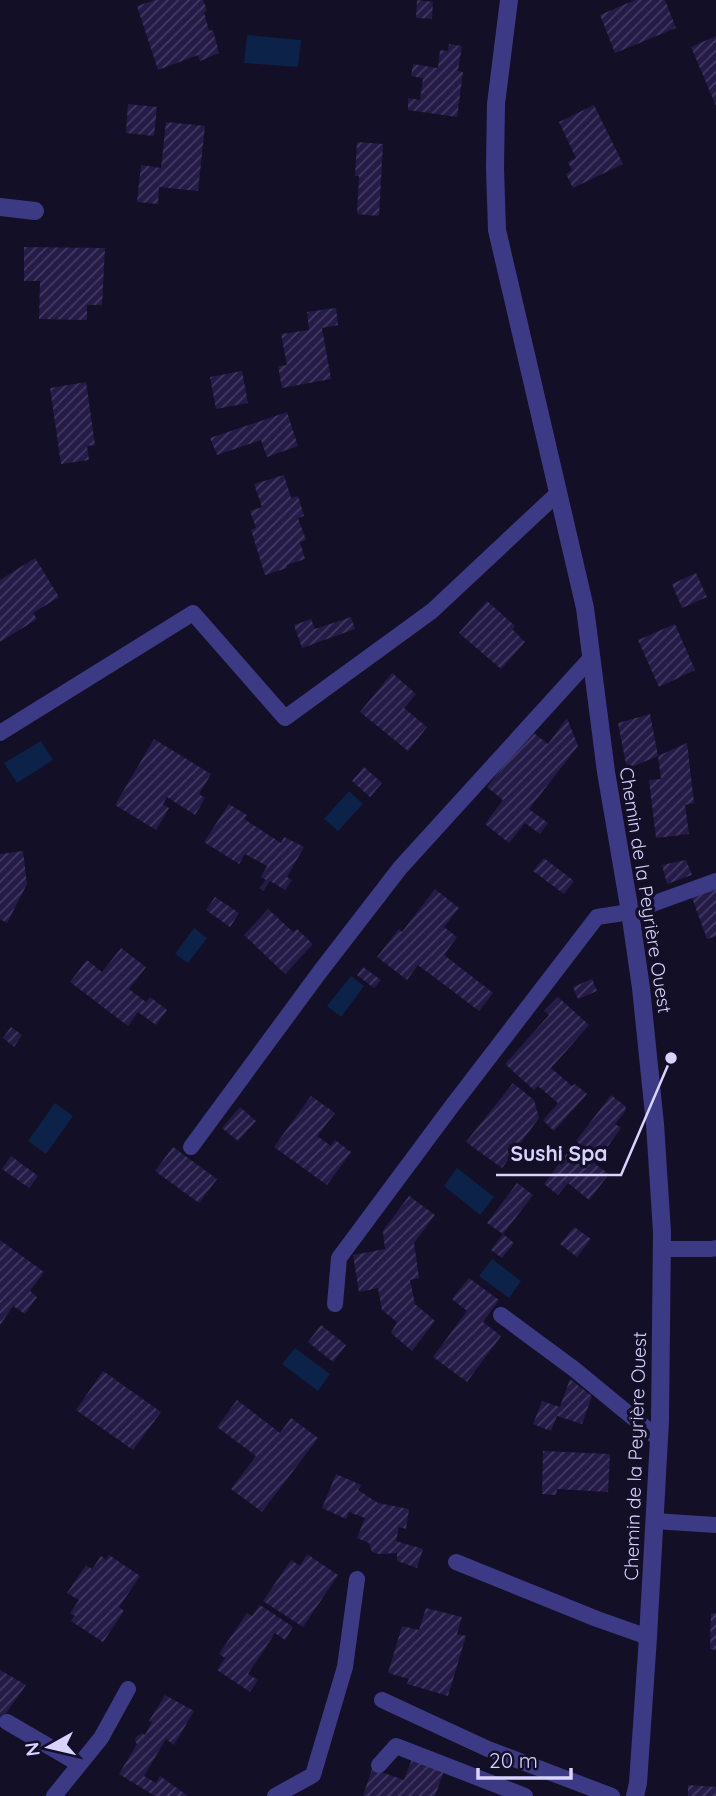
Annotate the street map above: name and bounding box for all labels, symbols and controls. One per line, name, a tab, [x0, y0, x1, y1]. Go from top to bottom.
street label: Chemin de la Peyrière Ouest	[615, 765, 677, 1015]
callout: Sushi Spa	[496, 1133, 621, 1175]
text: Sushi Spa	[510, 1140, 608, 1166]
street label: Chemin de la Peyrière Ouest	[619, 1331, 651, 1581]
north arrow	[14, 1712, 84, 1782]
scale bar	[478, 1736, 571, 1780]
text: N	[19, 1741, 45, 1758]
text: 20 m	[489, 1747, 538, 1773]

